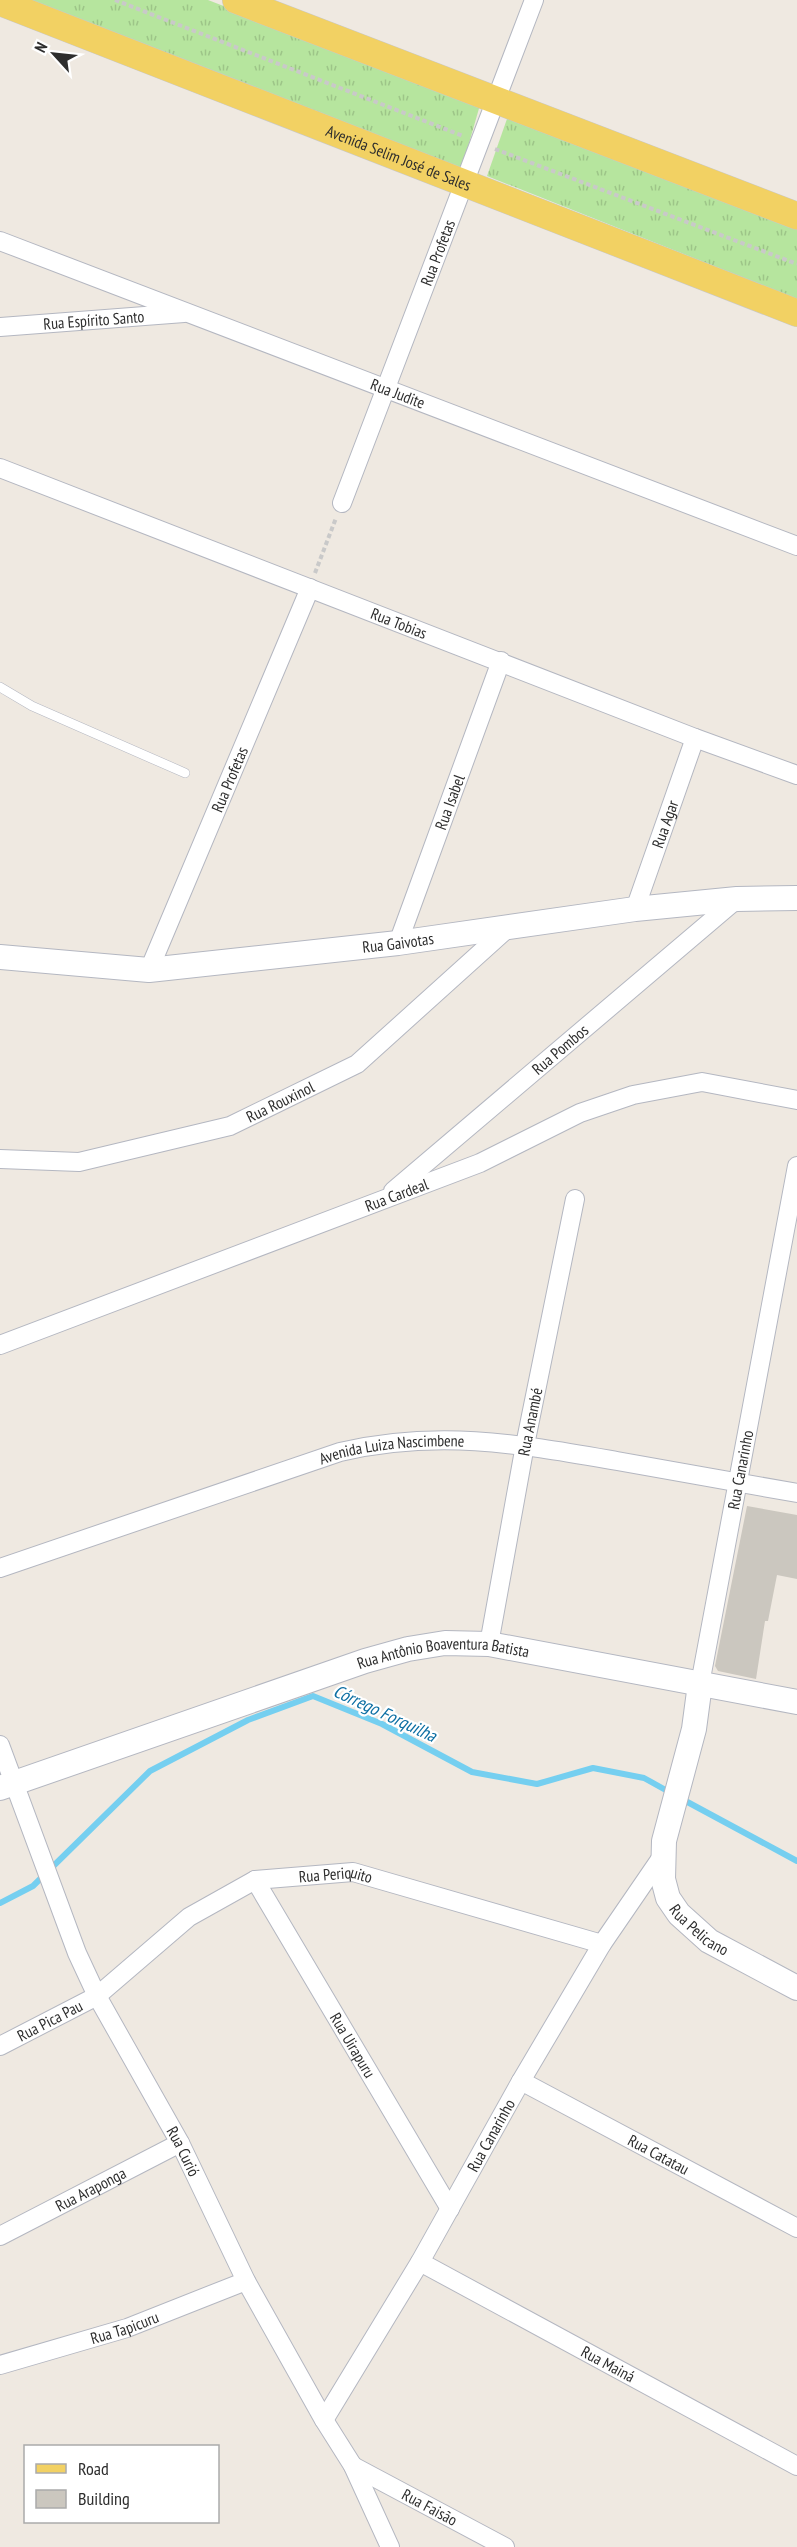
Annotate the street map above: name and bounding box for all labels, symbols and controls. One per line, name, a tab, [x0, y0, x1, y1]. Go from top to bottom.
north arrow	[24, 24, 84, 84]
text: N	[30, 39, 52, 56]
street label: Avenida Selim José de Sales	[323, 120, 474, 195]
street label: Rua Profetas	[416, 217, 459, 289]
street label: Rua Espírito Santo	[43, 306, 145, 334]
street label: Rua Judite	[368, 374, 428, 413]
street label: Rua Tobias	[368, 603, 430, 643]
street label: Rua Profetas	[207, 743, 252, 815]
street label: Rua Isabel	[430, 772, 469, 832]
street label: Rua Agar	[647, 797, 683, 851]
street label: Rua Gaivotas	[361, 928, 435, 957]
street label: Rua Pombos	[528, 1020, 592, 1079]
street label: Rua Rouxinol	[243, 1076, 318, 1127]
street label: Rua Cardeal	[362, 1174, 431, 1216]
street label: Rua Anambé	[513, 1386, 546, 1457]
street label: Rua Canarinho	[723, 1428, 757, 1511]
street label: Avenida Luiza Nascimbene	[316, 1430, 465, 1468]
street label: Rua Antônio Boaventura Batista	[354, 1633, 531, 1673]
water label: Córrego Forquilha	[330, 1679, 441, 1747]
street label: Rua Periquito	[298, 1862, 375, 1887]
street label: Rua Pelicano	[665, 1900, 732, 1960]
street label: Rua Pica Pau	[14, 1995, 86, 2045]
street label: Rua Uirapuru	[326, 2009, 380, 2081]
street label: Rua Canarinho	[462, 2095, 519, 2175]
street label: Rua Curió	[163, 2123, 204, 2180]
street label: Rua Catatau	[625, 2130, 693, 2179]
street label: Rua Araponga	[52, 2163, 129, 2216]
street label: Rua Tapicuru	[88, 2307, 161, 2348]
street label: Rua Mainá	[578, 2341, 638, 2386]
legend	[24, 2445, 219, 2523]
text: Road	[78, 2457, 109, 2480]
street label: Rua Faisão	[399, 2484, 461, 2530]
text: Building	[78, 2487, 130, 2510]

